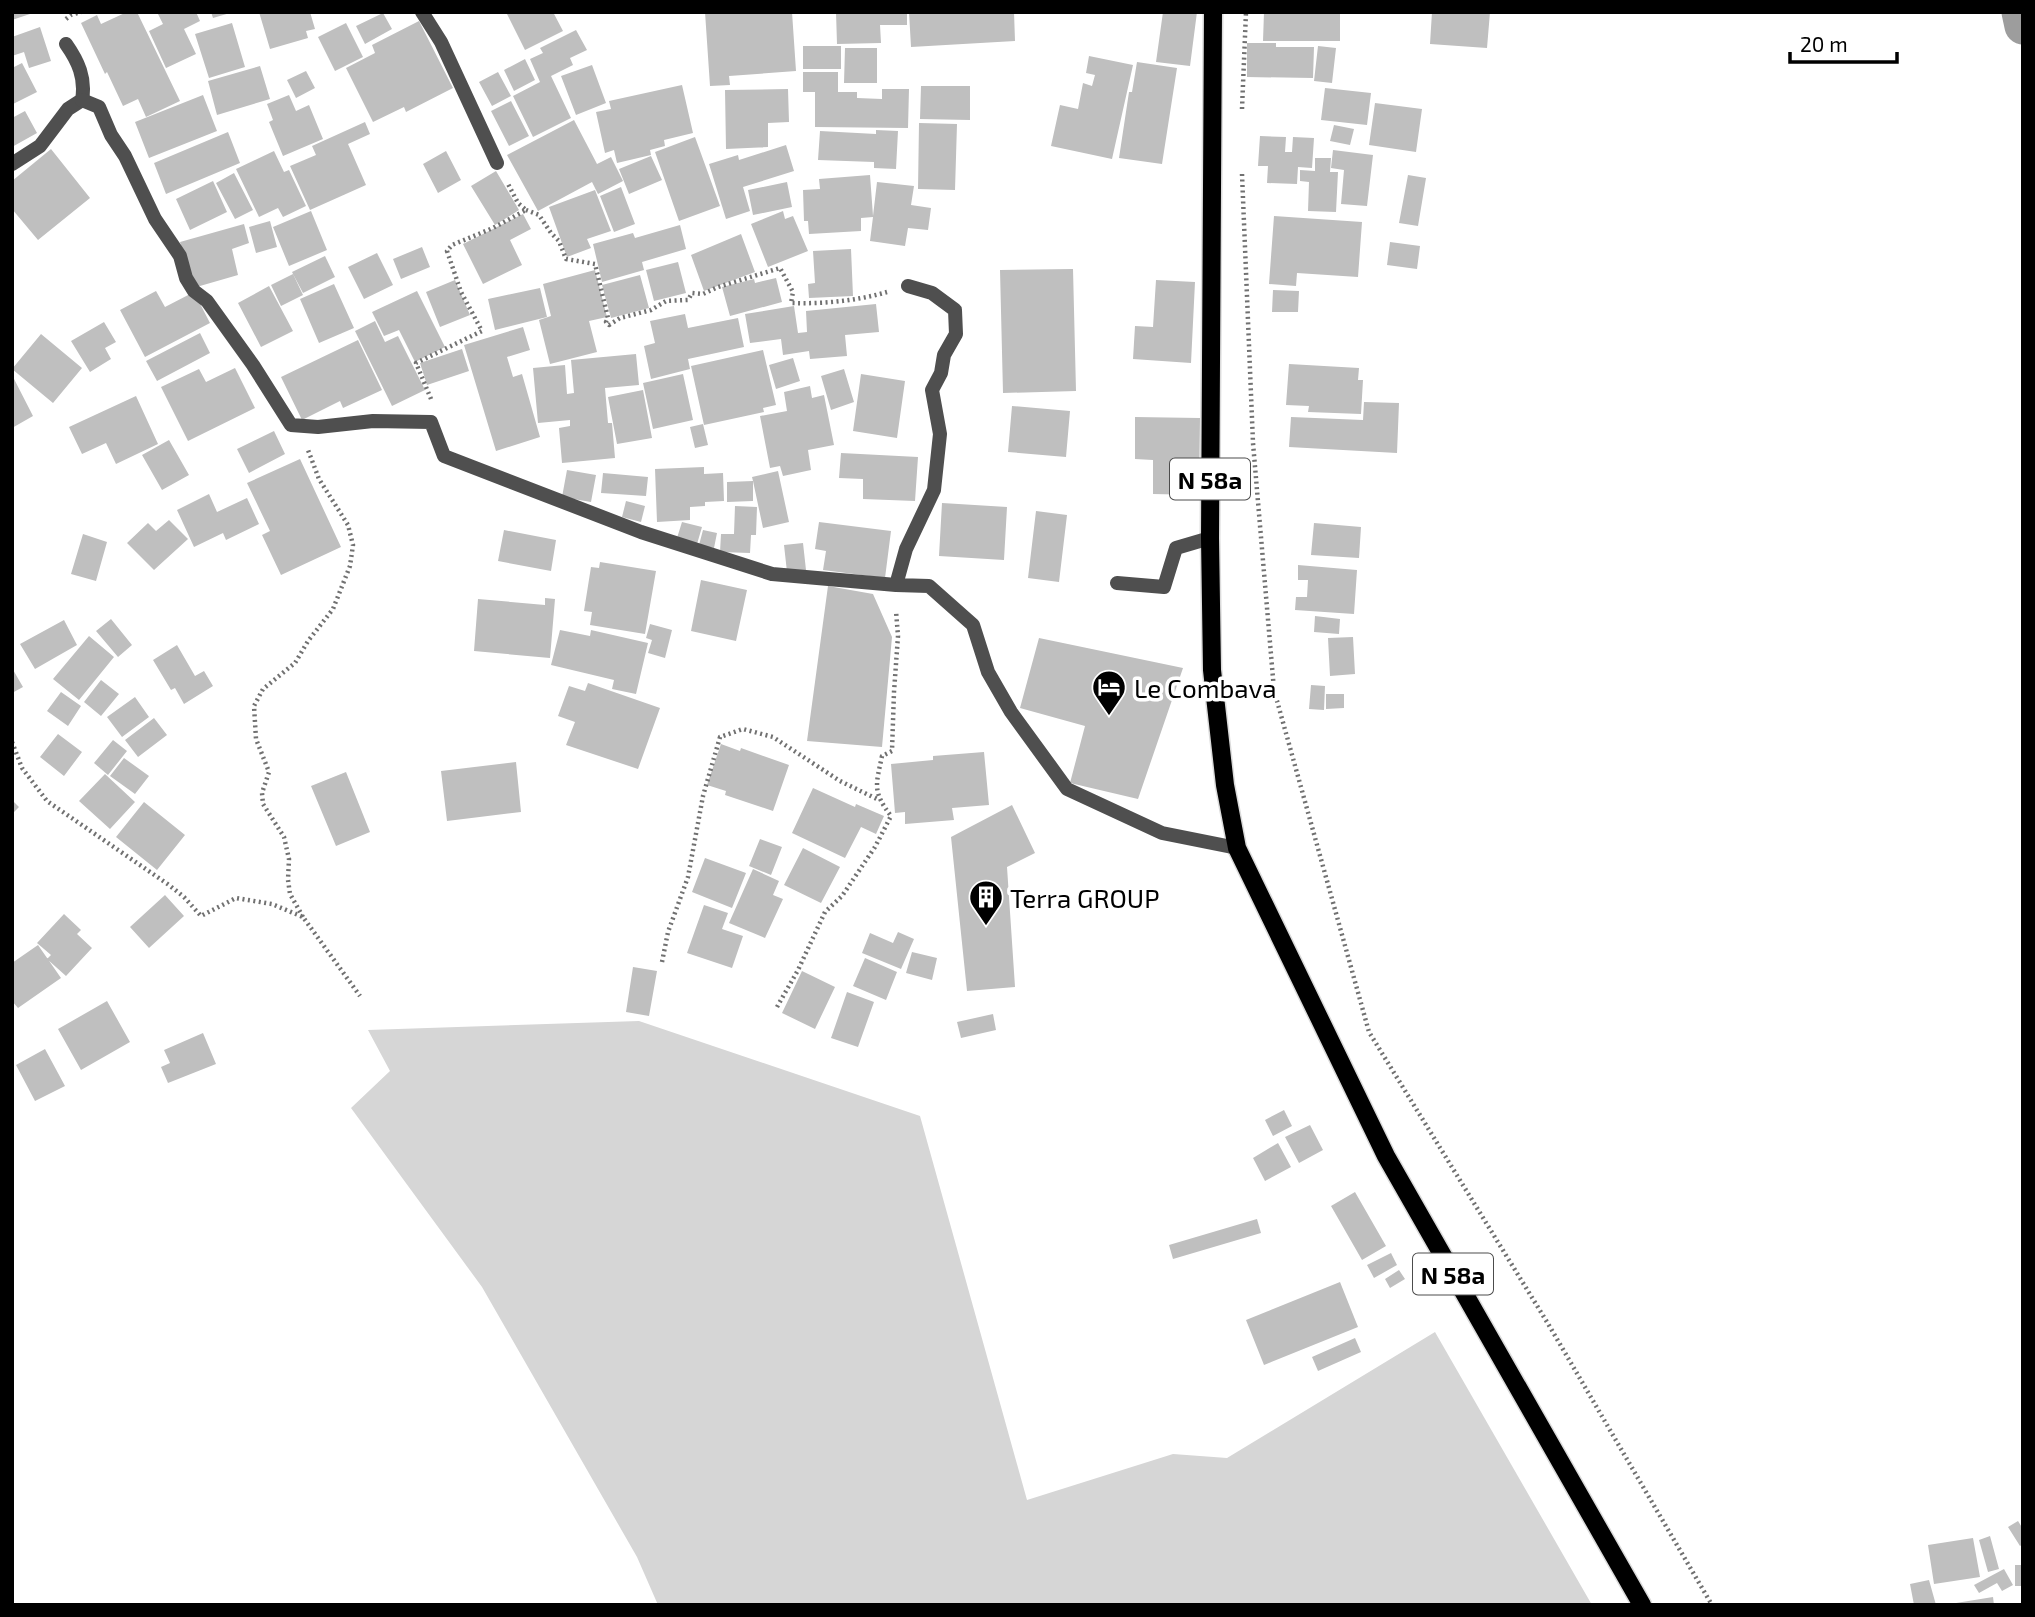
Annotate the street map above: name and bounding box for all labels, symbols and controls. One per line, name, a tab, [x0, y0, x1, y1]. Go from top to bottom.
scale bar	[1790, 21, 1897, 65]
text: 20 m	[1800, 31, 1848, 56]
road number: N 58a	[1170, 458, 1250, 500]
hotel icon: Le Combava	[1090, 668, 1128, 717]
place label: Le Combava	[1134, 672, 1276, 703]
building icon: Terra GROUP	[967, 878, 1005, 927]
place label: Terra GROUP	[1010, 882, 1160, 913]
road number: N 58a	[1413, 1254, 1493, 1294]

